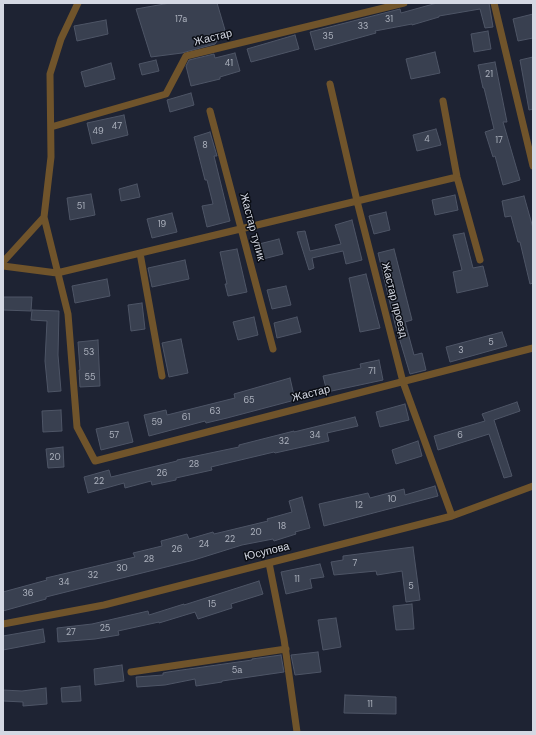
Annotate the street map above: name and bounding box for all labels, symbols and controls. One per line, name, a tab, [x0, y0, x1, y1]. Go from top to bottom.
house number: 17a	[175, 15, 187, 25]
house number: 31	[385, 15, 393, 25]
house number: 33	[358, 22, 368, 32]
street label: Жастар	[192, 27, 234, 49]
house number: 35	[323, 32, 333, 42]
house number: 41	[225, 59, 233, 69]
house number: 21	[485, 70, 493, 80]
house number: 47	[112, 122, 122, 132]
house number: 49	[92, 127, 104, 137]
house number: 4	[424, 135, 430, 145]
house number: 17	[495, 136, 503, 146]
house number: 8	[202, 141, 208, 151]
street label: Жастар тупик	[237, 192, 267, 262]
house number: 51	[77, 202, 85, 212]
house number: 19	[158, 220, 166, 230]
street label: Жастар проезд	[378, 261, 410, 339]
house number: 5	[488, 338, 494, 348]
house number: 3	[458, 346, 464, 356]
house number: 53	[84, 348, 94, 358]
house number: 71	[368, 367, 376, 377]
house number: 55	[85, 373, 95, 383]
street label: Жастар	[290, 383, 332, 405]
house number: 65	[244, 396, 254, 406]
house number: 63	[210, 407, 220, 417]
house number: 61	[182, 413, 190, 423]
house number: 59	[152, 418, 162, 428]
house number: 57	[109, 431, 119, 441]
house number: 34	[310, 431, 320, 441]
house number: 6	[457, 431, 463, 441]
house number: 32	[279, 437, 289, 447]
house number: 20	[49, 453, 61, 463]
house number: 28	[189, 460, 199, 470]
house number: 26	[157, 469, 167, 479]
house number: 22	[94, 477, 104, 487]
house number: 10	[388, 495, 396, 505]
house number: 12	[355, 501, 363, 511]
house number: 18	[278, 522, 286, 532]
house number: 20	[250, 528, 262, 538]
house number: 22	[225, 535, 235, 545]
house number: 24	[199, 540, 209, 550]
street label: Юсупова	[243, 540, 291, 564]
house number: 26	[172, 545, 182, 555]
house number: 28	[144, 555, 154, 565]
house number: 7	[353, 559, 357, 569]
house number: 30	[116, 564, 128, 574]
house number: 32	[88, 571, 98, 581]
house number: 11	[294, 575, 300, 585]
house number: 34	[59, 578, 69, 588]
house number: 5	[408, 582, 414, 592]
house number: 36	[23, 589, 33, 599]
house number: 15	[208, 600, 216, 610]
house number: 25	[100, 624, 110, 634]
house number: 27	[66, 628, 76, 638]
house number: 5а	[232, 666, 242, 676]
house number: 11	[367, 700, 373, 710]

